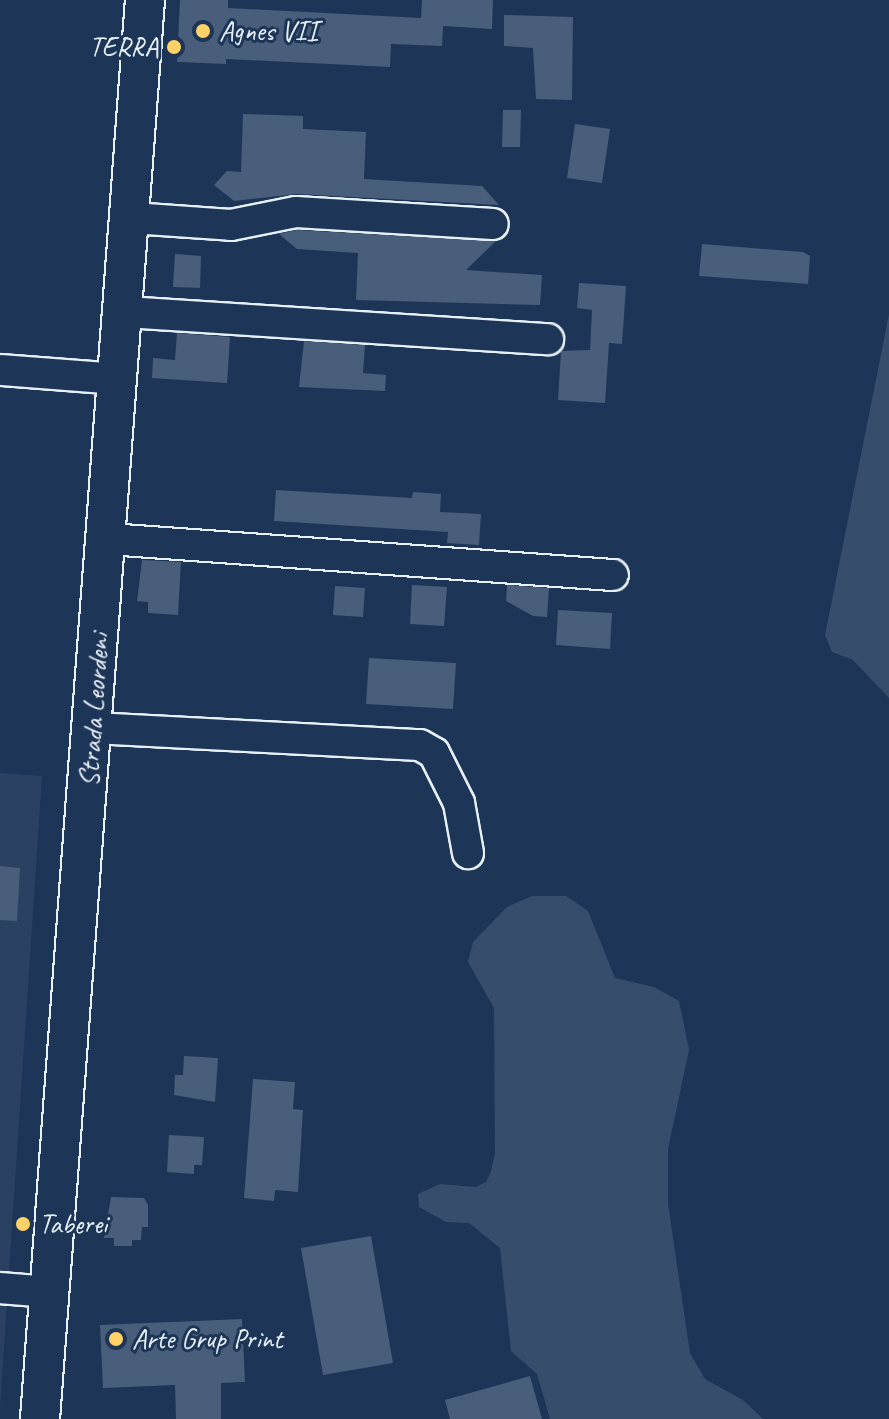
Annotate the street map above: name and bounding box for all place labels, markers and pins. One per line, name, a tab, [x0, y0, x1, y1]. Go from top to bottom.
place label: Agnes VII	[219, 14, 318, 48]
marker: Agnes VII	[194, 22, 212, 40]
place label: TERRA	[89, 30, 158, 64]
marker: TERRA	[165, 38, 183, 56]
place label: Taberei	[39, 1207, 107, 1241]
marker: Taberei	[14, 1215, 32, 1233]
place label: Arte Grup Print	[132, 1322, 283, 1356]
marker: Arte Grup Print	[107, 1330, 125, 1348]

